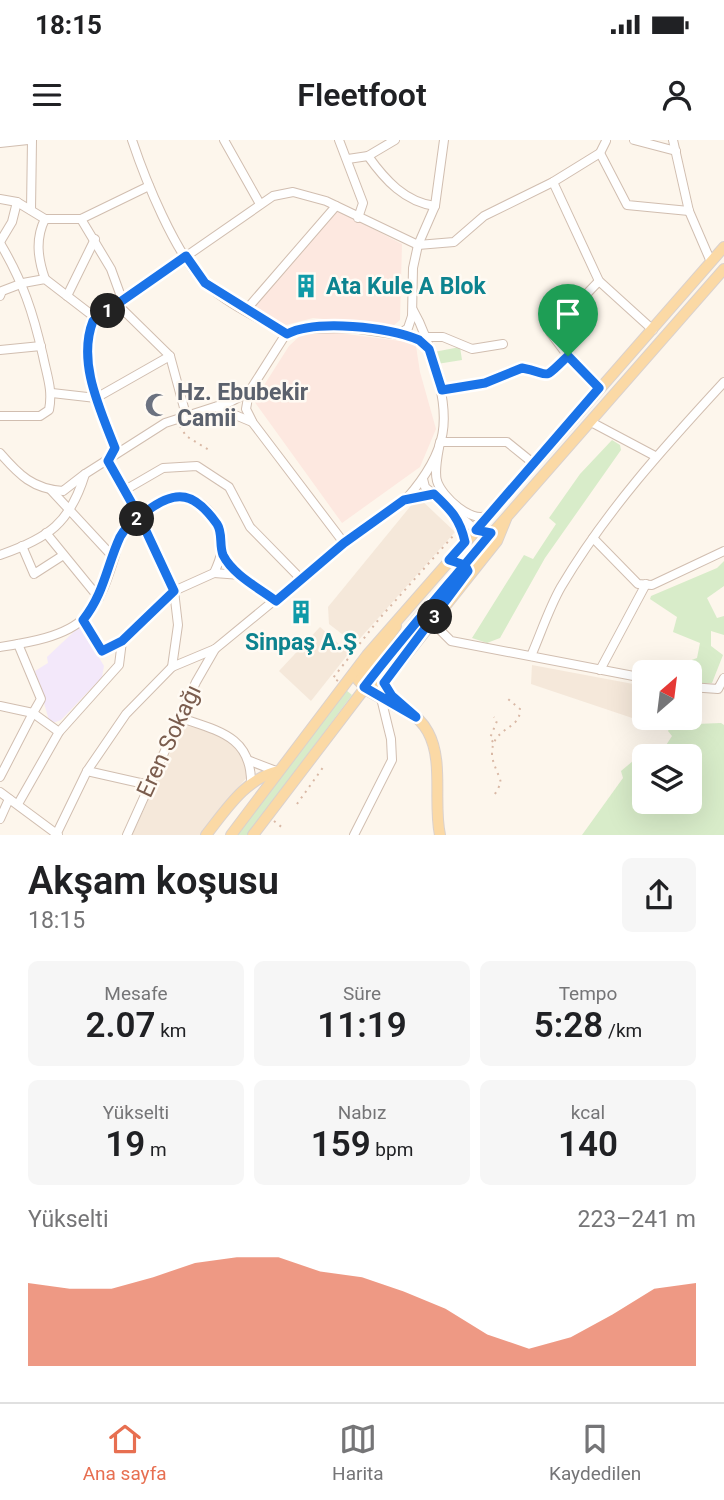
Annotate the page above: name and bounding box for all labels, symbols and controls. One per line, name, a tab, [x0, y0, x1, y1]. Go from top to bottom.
text: 18:15	[35, 10, 102, 40]
icon: menu	[28, 76, 66, 114]
text: Fleetfoot	[297, 76, 427, 114]
icon: person	[658, 76, 696, 114]
building icon: Ata Kule A Blok	[292, 272, 320, 300]
place label: Ata Kule A Blok	[326, 273, 486, 300]
pin	[538, 284, 598, 356]
pin: 1	[90, 294, 126, 328]
icon: arrive	[549, 295, 587, 333]
text: 1	[102, 299, 113, 322]
place label: Hz. Ebubekir Camii	[177, 379, 309, 432]
mosque icon: Hz. Ebubekir Camii	[143, 391, 171, 419]
pin: 2	[120, 502, 154, 536]
text: 2	[131, 507, 142, 530]
building icon: Sinpaş A.Ş	[287, 598, 315, 626]
pin: 3	[418, 600, 452, 634]
text: 3	[429, 605, 440, 628]
place label: Sinpaş A.Ş	[245, 629, 357, 656]
north arrow	[632, 660, 702, 730]
map controls	[632, 660, 702, 814]
street label: Eren Sokağı	[131, 681, 207, 801]
button: layers	[632, 744, 702, 814]
button: share	[622, 858, 696, 932]
text: Akşam koşusu	[28, 859, 279, 903]
text: 18:15	[28, 907, 85, 934]
text: Mesafe	[104, 982, 168, 1005]
text: Süre	[343, 982, 381, 1005]
text: Tempo	[559, 982, 617, 1005]
text: 2.07	[86, 1005, 155, 1046]
text: 11:19	[317, 1005, 407, 1046]
text: 5:28	[534, 1005, 603, 1046]
text: km	[155, 1019, 186, 1042]
text: /km	[603, 1019, 642, 1042]
text: Yükselti	[103, 1101, 169, 1124]
text: Nabız	[338, 1101, 386, 1124]
text: kcal	[571, 1101, 605, 1124]
text: 19	[105, 1124, 145, 1165]
text: 159	[311, 1124, 371, 1165]
text: 140	[558, 1124, 618, 1165]
text: m	[145, 1138, 167, 1161]
text: bpm	[371, 1138, 413, 1161]
text: Yükselti	[28, 1206, 109, 1233]
text: 223–241 m	[577, 1206, 696, 1233]
tab: Ana sayfa	[83, 1420, 167, 1485]
tab: Harita	[332, 1420, 384, 1485]
tab: Kaydedilen	[549, 1420, 641, 1485]

